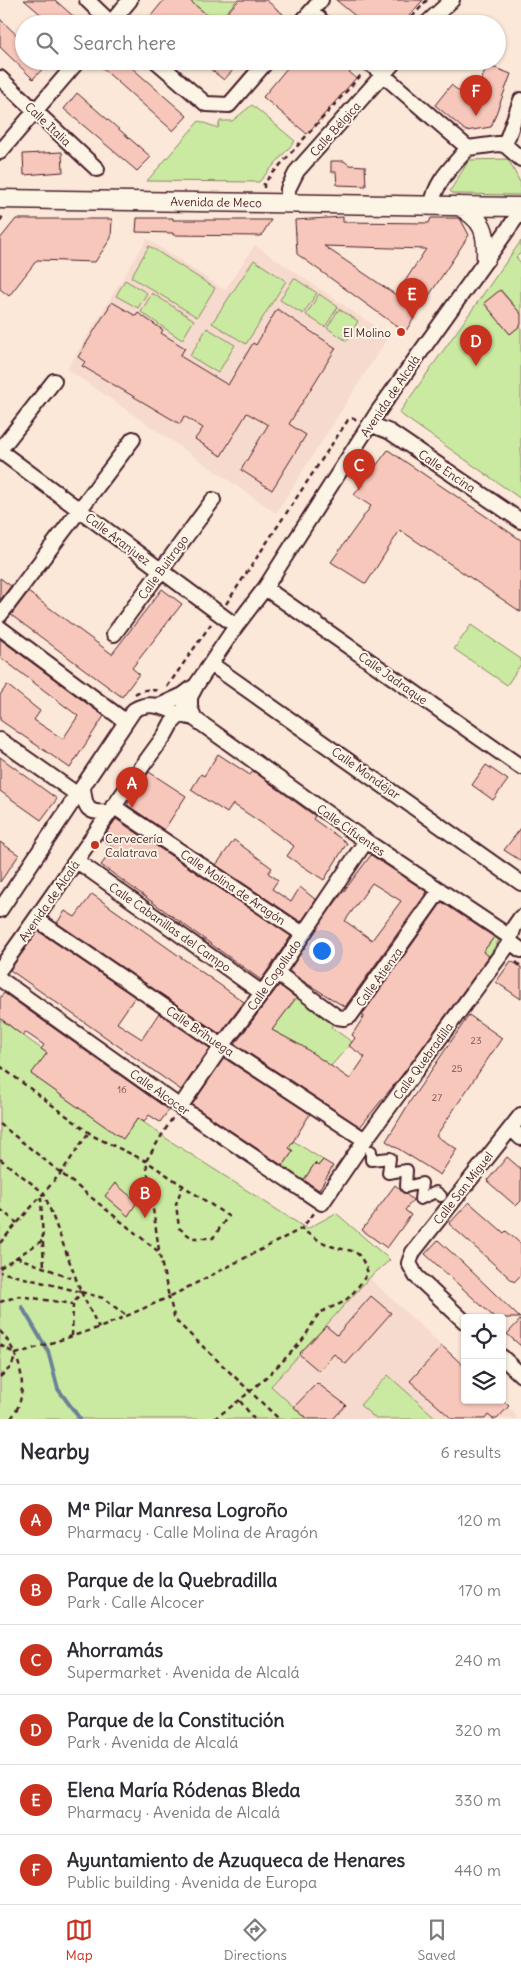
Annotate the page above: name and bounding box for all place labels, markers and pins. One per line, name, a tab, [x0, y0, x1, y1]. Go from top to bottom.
pin: F	[460, 75, 492, 116]
pin: E	[396, 278, 428, 319]
place label: El Molino	[343, 325, 391, 340]
pin: D	[460, 325, 492, 366]
marker: El Molino	[395, 326, 407, 338]
pin: C	[343, 449, 375, 490]
pin: A	[116, 767, 148, 808]
place label: Cervecería Calatrava	[105, 831, 163, 860]
marker: Cervecería Calatrava	[89, 839, 101, 851]
pin: B	[129, 1177, 161, 1218]

